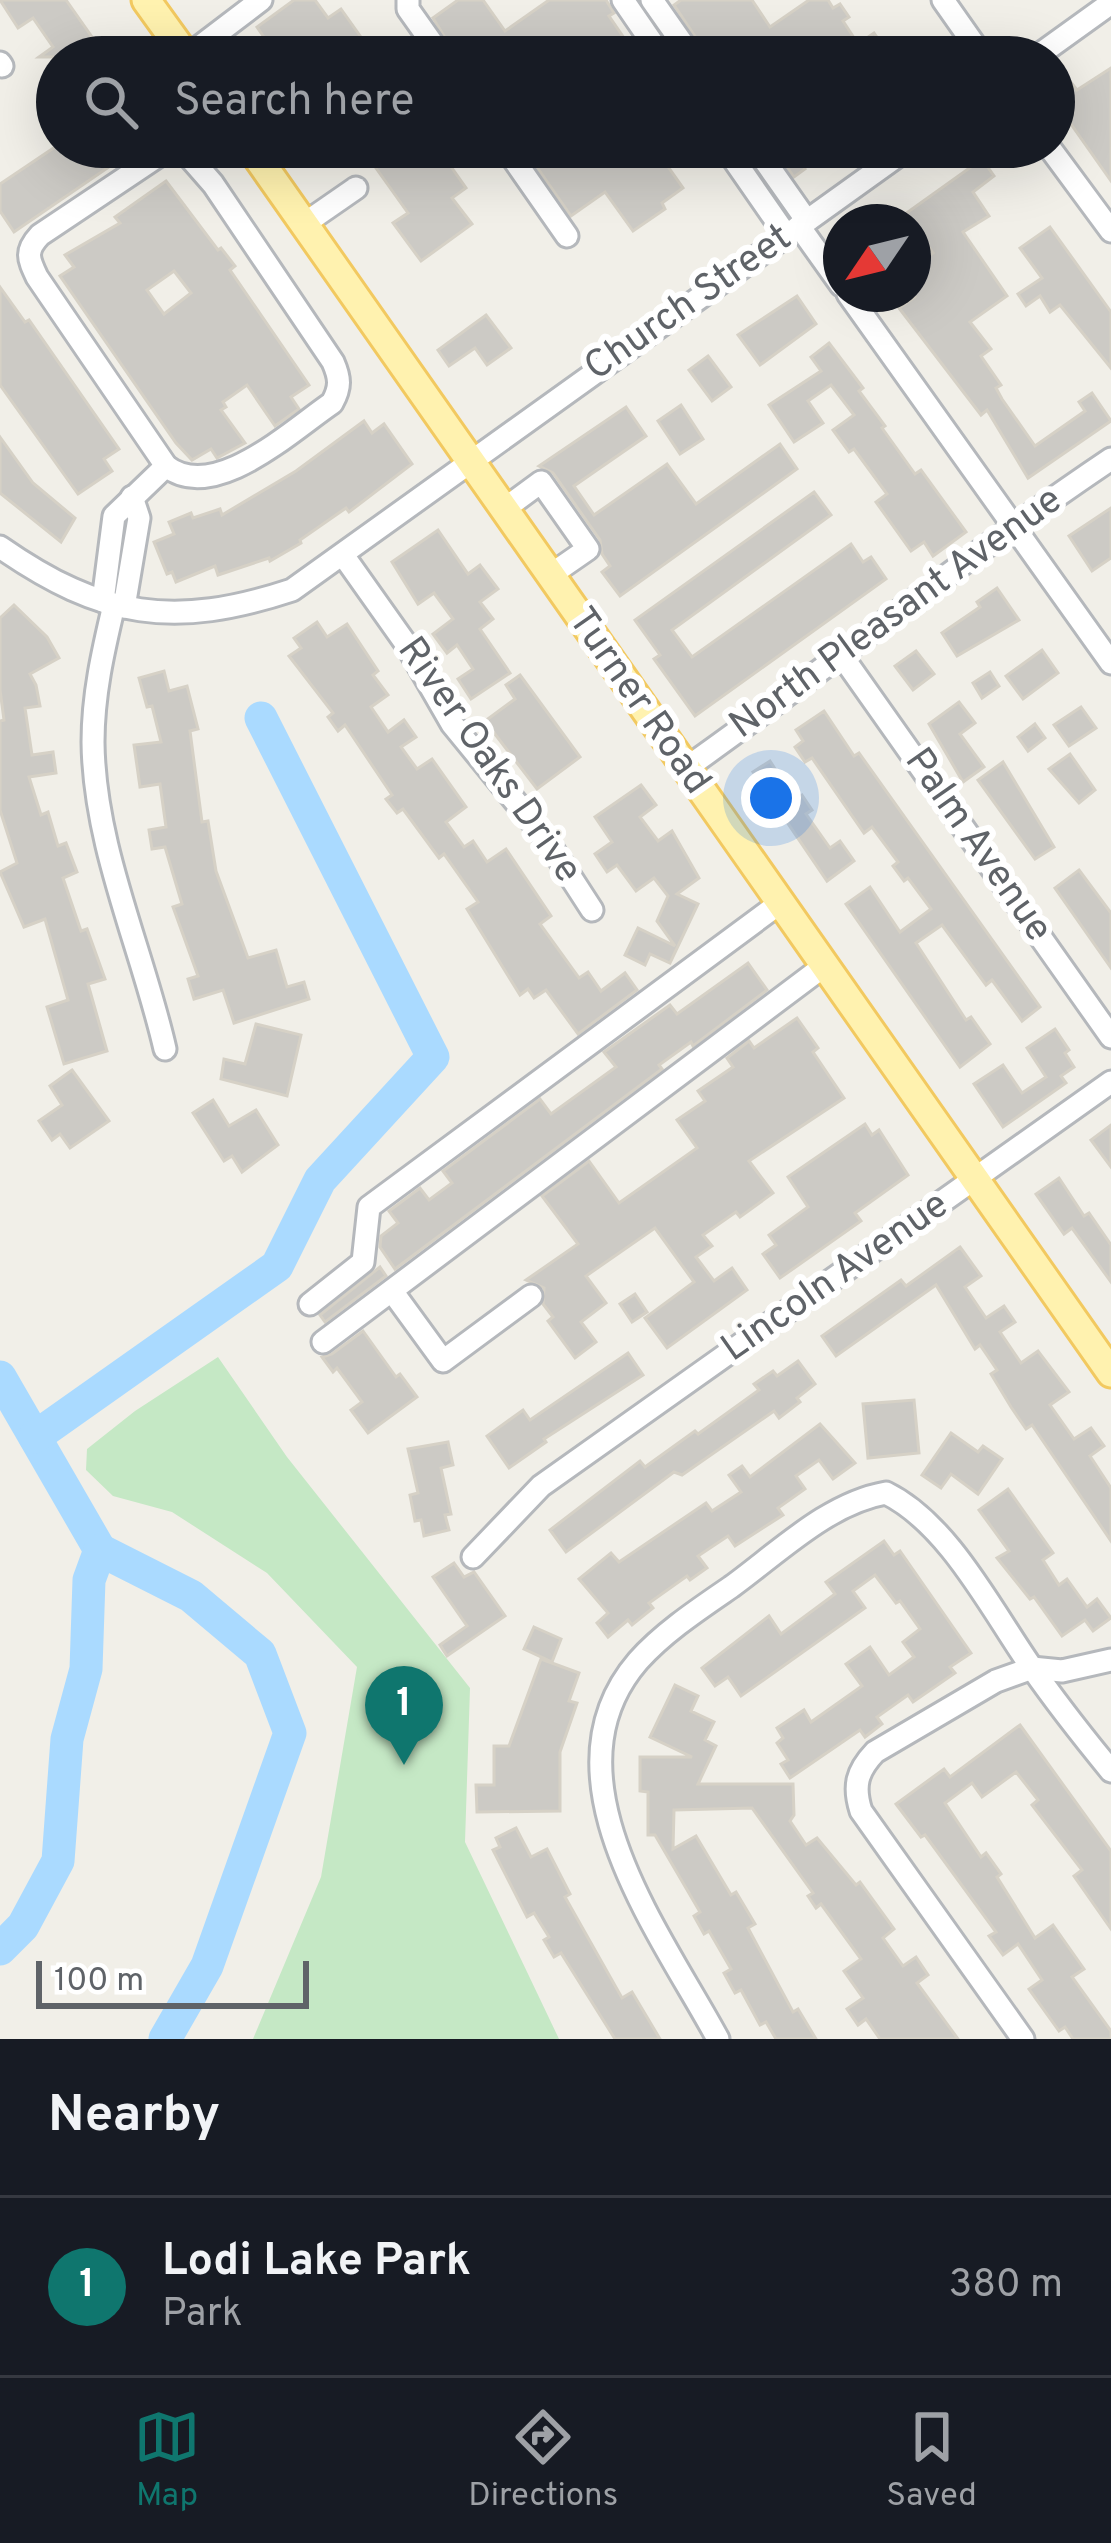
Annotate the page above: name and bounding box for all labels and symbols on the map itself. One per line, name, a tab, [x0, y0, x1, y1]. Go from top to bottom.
north arrow	[823, 204, 931, 312]
street label: Church Street	[576, 215, 802, 393]
street label: North Pleasant Avenue	[721, 477, 1073, 751]
street label: Turner Road	[556, 599, 720, 805]
street label: River Oaks Drive	[385, 628, 591, 894]
street label: Palm Avenue	[892, 740, 1062, 952]
your location	[741, 768, 801, 828]
street label: Lincoln Avenue	[713, 1182, 959, 1374]
pin: 1	[365, 1666, 443, 1765]
scale bar	[36, 1955, 309, 2008]

